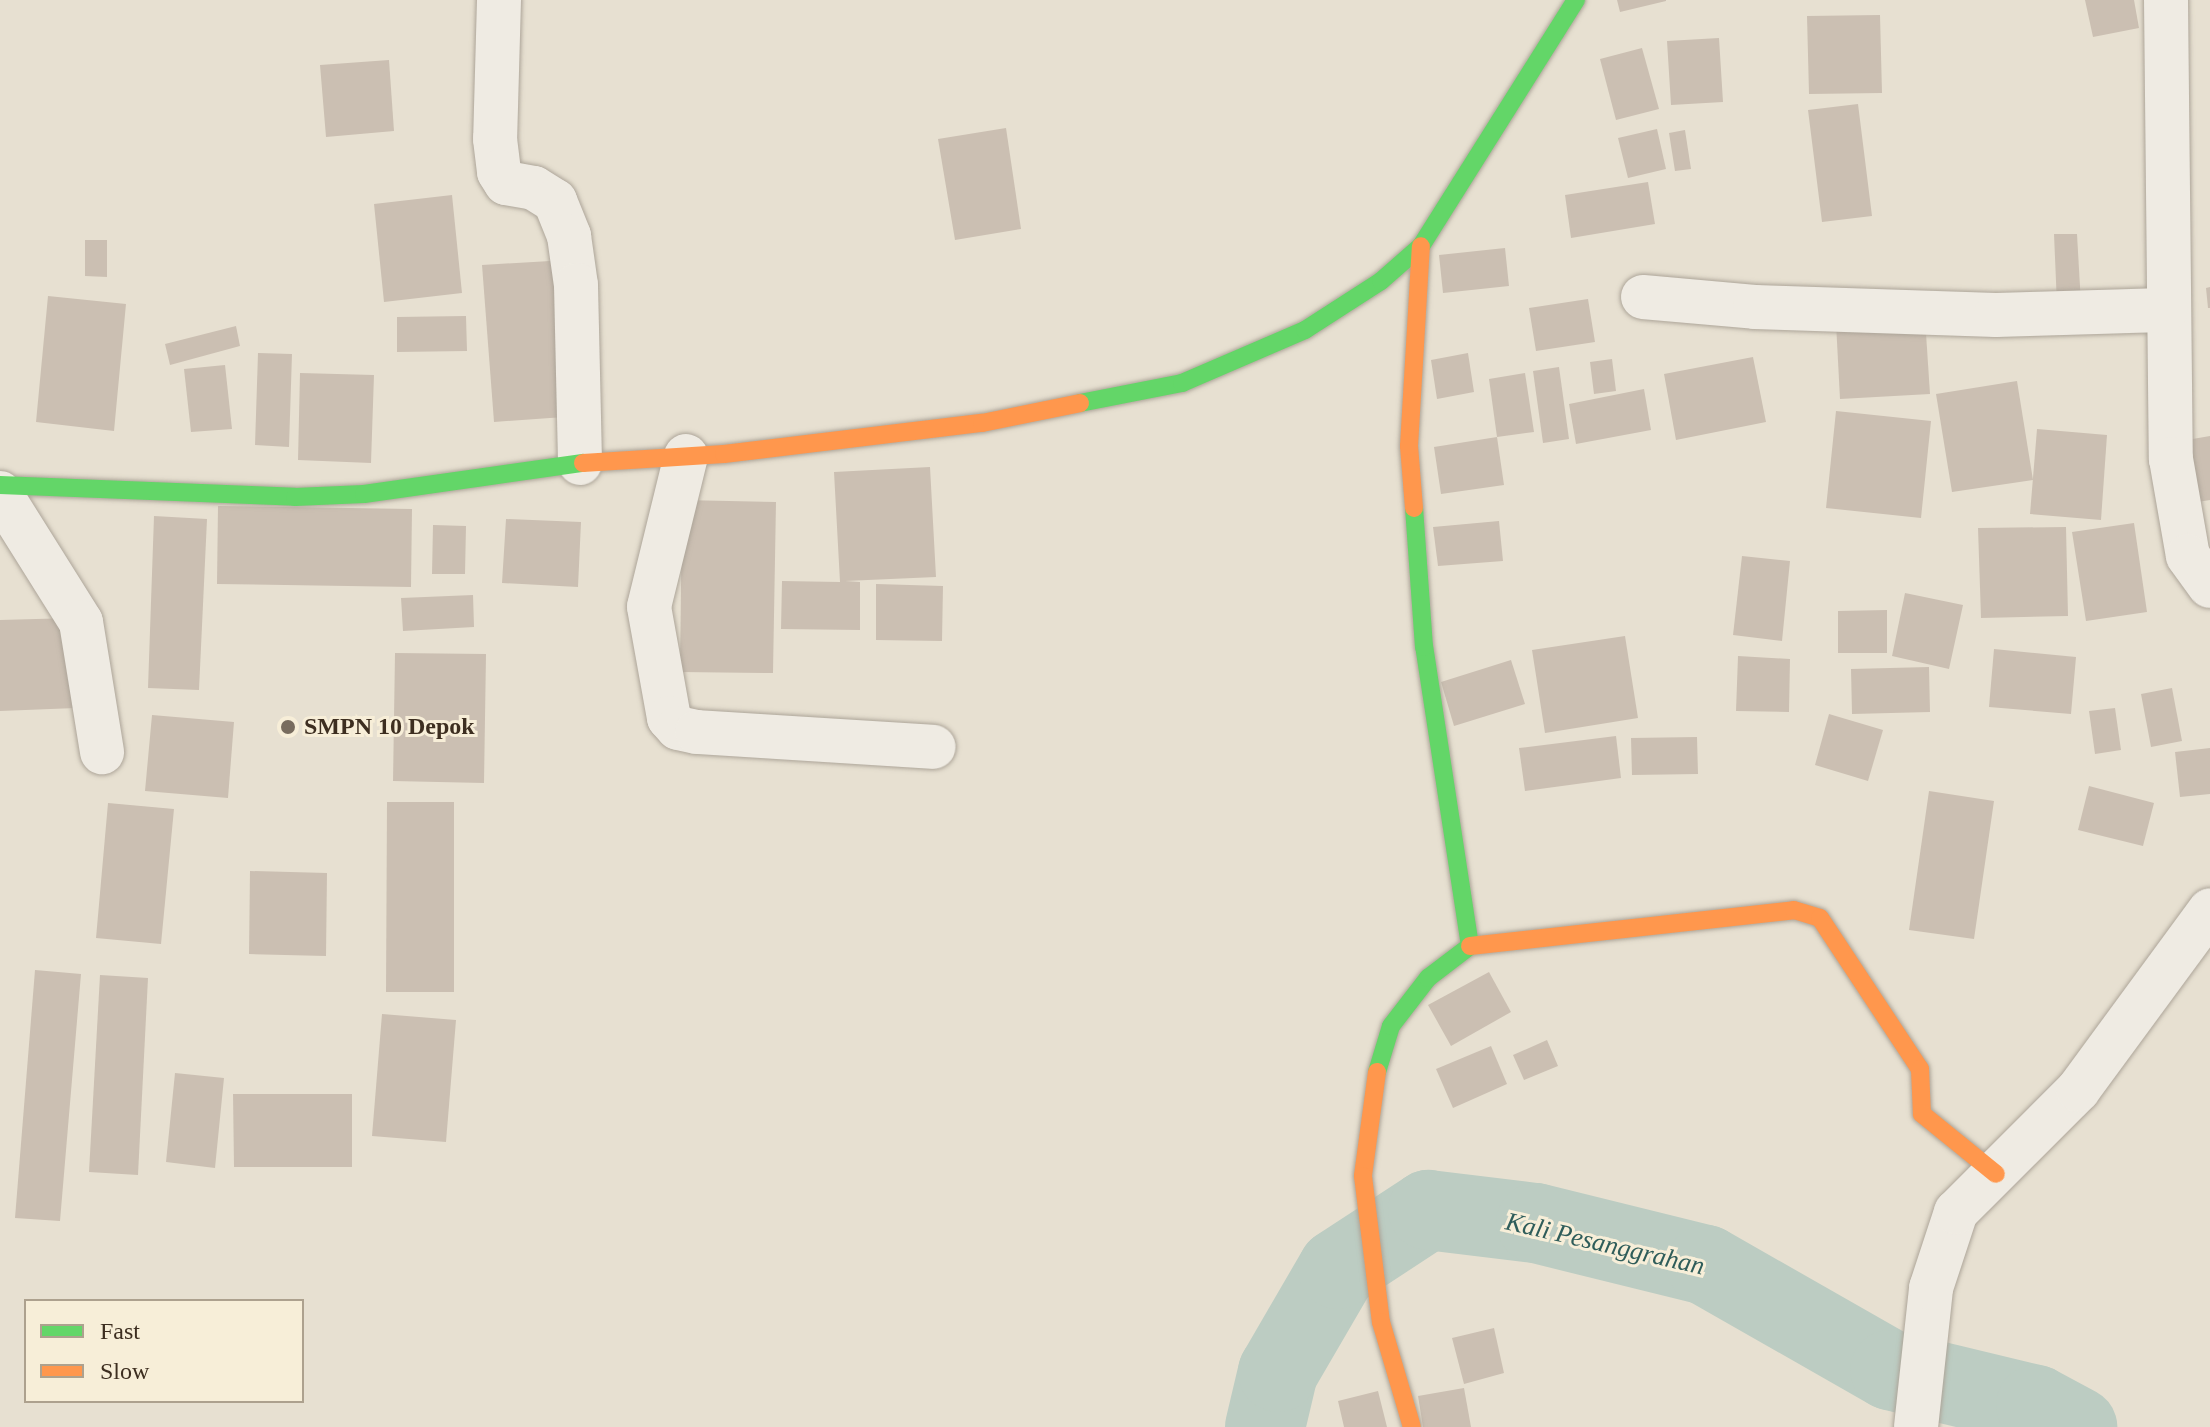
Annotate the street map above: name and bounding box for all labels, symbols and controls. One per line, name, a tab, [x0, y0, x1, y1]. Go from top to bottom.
place label: SMPN 10 Depok	[304, 713, 475, 741]
marker: SMPN 10 Depok	[279, 718, 297, 736]
water label: Kali Pesanggrahan	[1503, 1206, 1707, 1282]
legend	[24, 1299, 304, 1403]
text: Fast	[100, 1318, 140, 1344]
text: Slow	[100, 1358, 149, 1384]

